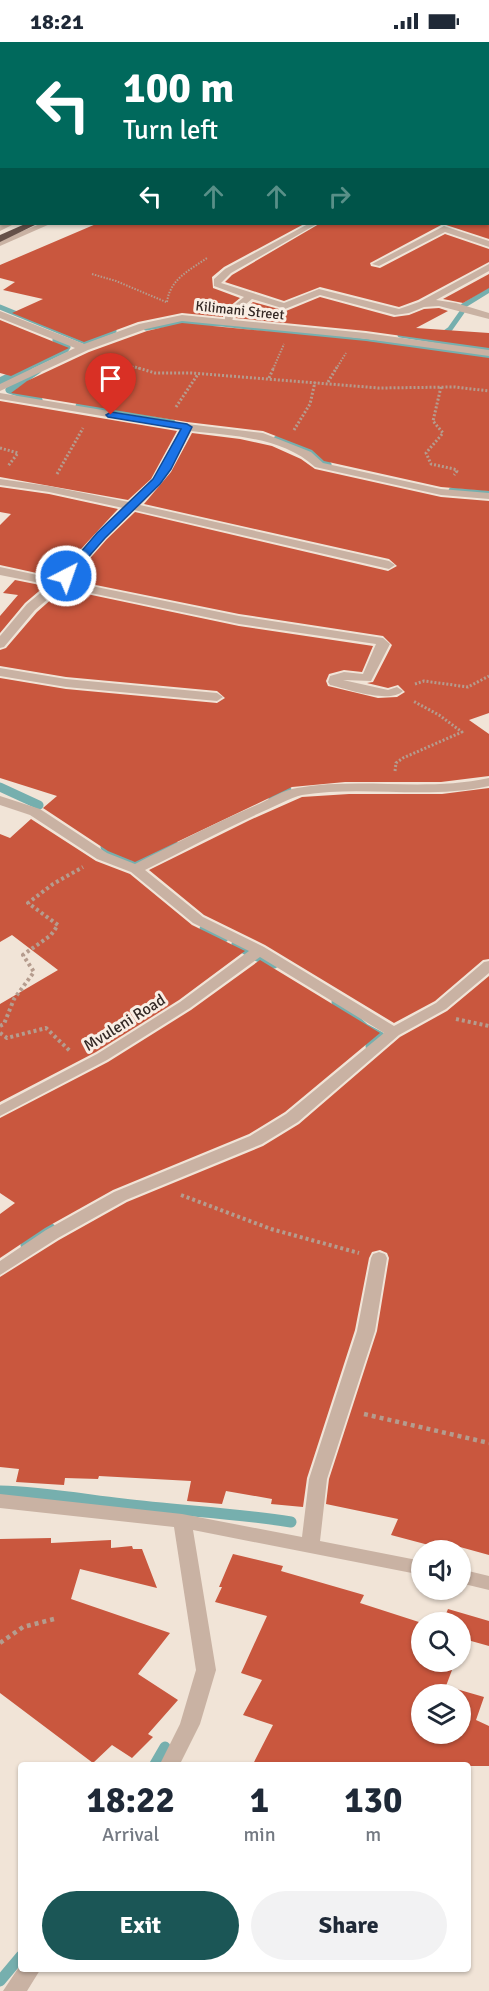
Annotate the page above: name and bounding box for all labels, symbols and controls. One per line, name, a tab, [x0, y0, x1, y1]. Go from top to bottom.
text: 18:21	[30, 8, 84, 35]
text: 100 m	[123, 63, 234, 114]
icon: left	[24, 66, 102, 144]
text: Turn left	[123, 114, 218, 147]
icon: left	[134, 180, 167, 213]
icon: ahead	[197, 180, 230, 213]
icon: ahead	[260, 180, 293, 213]
icon: right	[323, 180, 356, 213]
street label: Kilimani Street	[195, 297, 285, 324]
pin	[85, 353, 136, 415]
icon: arrive	[94, 362, 127, 395]
position arrow	[34, 544, 98, 608]
street label: Mvuleni Road	[80, 990, 169, 1056]
map controls	[411, 1540, 471, 1744]
button: sound	[411, 1540, 471, 1600]
button: search	[411, 1612, 471, 1672]
button: layers	[411, 1684, 471, 1744]
text: 18:22	[87, 1778, 175, 1823]
text: 1	[250, 1778, 269, 1823]
text: 130	[344, 1778, 402, 1823]
text: Arrival	[102, 1822, 159, 1847]
text: min	[243, 1822, 276, 1847]
text: m	[365, 1822, 381, 1847]
button: Exit	[42, 1891, 239, 1960]
button: Share	[251, 1891, 447, 1960]

